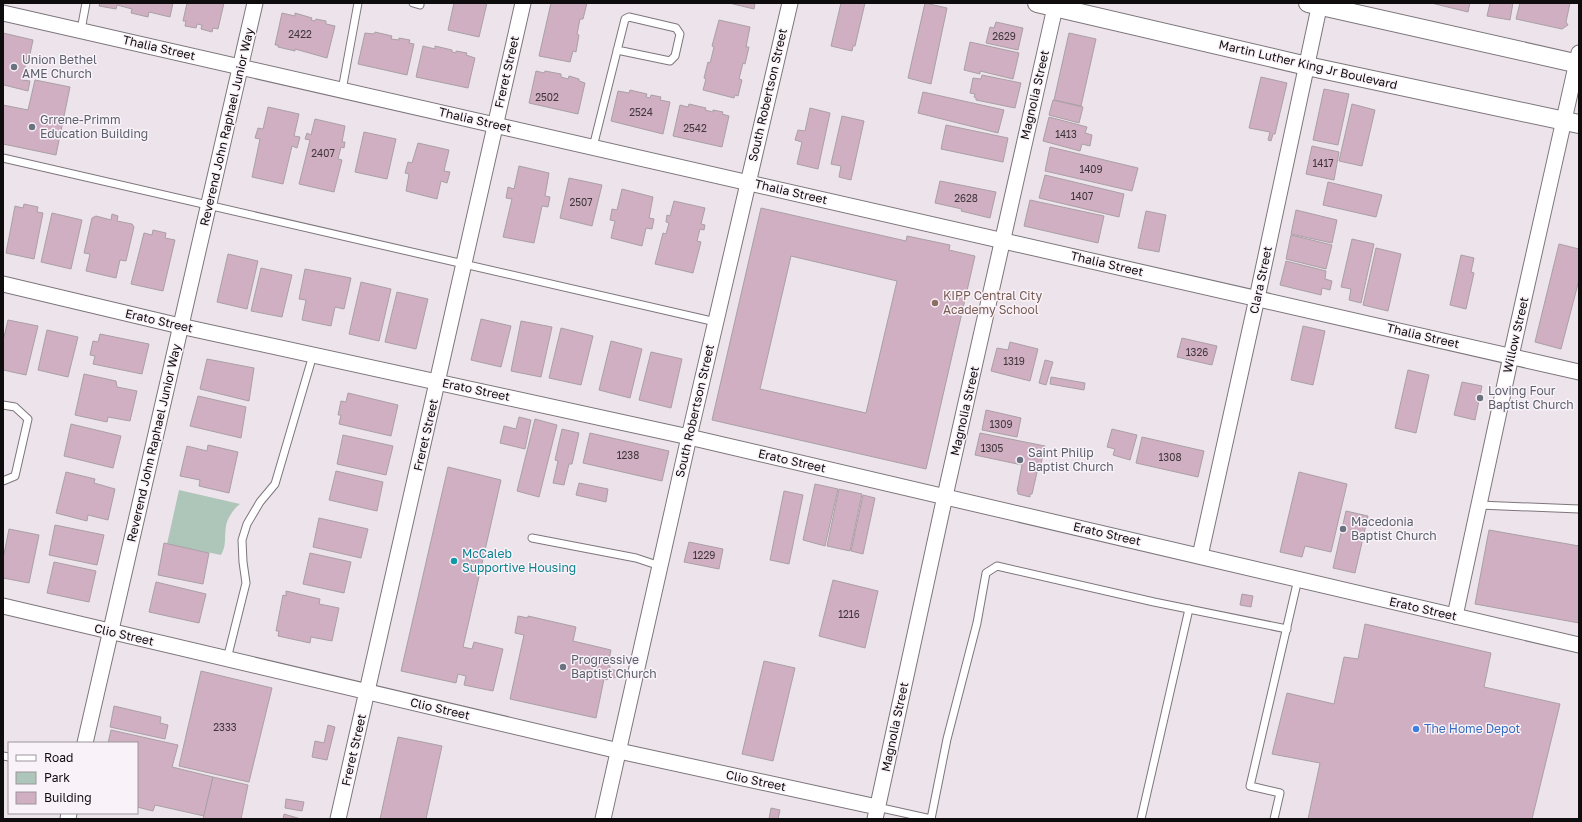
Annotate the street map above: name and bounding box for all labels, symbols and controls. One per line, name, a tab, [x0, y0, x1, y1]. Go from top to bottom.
street label: Reverend John Raphael Junior Way	[196, 26, 257, 227]
street label: South Robertson Street	[745, 27, 790, 163]
house number: 2422	[288, 28, 312, 40]
house number: 2629	[992, 30, 1016, 42]
street label: Thalia Street	[121, 32, 197, 63]
street label: Freret Street	[491, 34, 522, 109]
street label: Martin Luther King Jr Boulevard	[1217, 37, 1399, 92]
street label: Magnolia Street	[1017, 48, 1052, 141]
place label: Union Bethel AME Church	[22, 52, 97, 81]
marker: Union Bethel AME Church	[9, 62, 19, 72]
house number: 2502	[535, 91, 559, 103]
street label: Thalia Street	[437, 104, 513, 135]
house number: 2524	[629, 106, 653, 118]
place label: Grrene-Primm Education Building	[40, 112, 148, 141]
marker: Grrene-Primm Education Building	[27, 122, 37, 132]
house number: 2542	[683, 122, 707, 134]
house number: 1413	[1055, 128, 1077, 140]
house number: 2407	[311, 147, 335, 159]
house number: 1417	[1312, 157, 1334, 169]
house number: 1409	[1079, 163, 1103, 175]
street label: Thalia Street	[753, 176, 829, 207]
house number: 1407	[1071, 190, 1093, 202]
house number: 2628	[954, 192, 978, 204]
house number: 2507	[569, 196, 593, 208]
street label: Clara Street	[1246, 245, 1275, 315]
street label: Thalia Street	[1069, 248, 1145, 279]
place label: KIPP Central City Academy School	[943, 288, 1043, 317]
street label: Willow Street	[1499, 295, 1532, 374]
marker: KIPP Central City Academy School	[930, 298, 940, 308]
street label: Erato Street	[124, 305, 195, 336]
street label: Thalia Street	[1385, 320, 1461, 351]
street label: Reverend John Raphael Junior Way	[123, 342, 184, 543]
street label: South Robertson Street	[672, 343, 717, 479]
house number: 1326	[1186, 346, 1208, 358]
house number: 1319	[1003, 355, 1025, 367]
street label: Magnolia Street	[947, 364, 982, 457]
street label: Erato Street	[441, 375, 512, 404]
place label: Loving Four Baptist Church	[1488, 383, 1574, 412]
marker: Loving Four Baptist Church	[1475, 393, 1485, 403]
street label: Freret Street	[410, 397, 441, 472]
house number: 1309	[990, 418, 1012, 430]
house number: 1305	[981, 442, 1004, 454]
street label: Erato Street	[757, 445, 828, 476]
place label: Saint Philip Baptist Church	[1028, 445, 1114, 474]
house number: 1238	[617, 449, 639, 461]
house number: 1308	[1159, 451, 1182, 463]
marker: Saint Philip Baptist Church	[1015, 455, 1025, 465]
place label: Macedonia Baptist Church	[1351, 514, 1437, 543]
street label: Erato Street	[1072, 518, 1143, 549]
marker: Macedonia Baptist Church	[1338, 524, 1348, 534]
place label: McCaleb Supportive Housing	[462, 546, 576, 575]
house number: 1229	[693, 549, 715, 561]
marker: McCaleb Supportive Housing	[449, 556, 459, 566]
street label: Erato Street	[1388, 593, 1459, 624]
house number: 1216	[838, 608, 860, 620]
street label: Clio Street	[93, 620, 156, 649]
place label: Progressive Baptist Church	[571, 652, 657, 681]
marker: Progressive Baptist Church	[558, 662, 568, 672]
street label: Magnolia Street	[878, 680, 911, 773]
street label: Clio Street	[409, 694, 472, 723]
street label: Freret Street	[338, 712, 369, 787]
house number: 2333	[213, 721, 237, 733]
place label: The Home Depot	[1424, 721, 1521, 736]
marker: The Home Depot	[1411, 724, 1421, 734]
legend	[8, 742, 138, 814]
text: Road	[44, 750, 73, 765]
street label: Clio Street	[725, 767, 788, 794]
text: Park	[44, 770, 70, 785]
text: Building	[44, 790, 92, 805]

